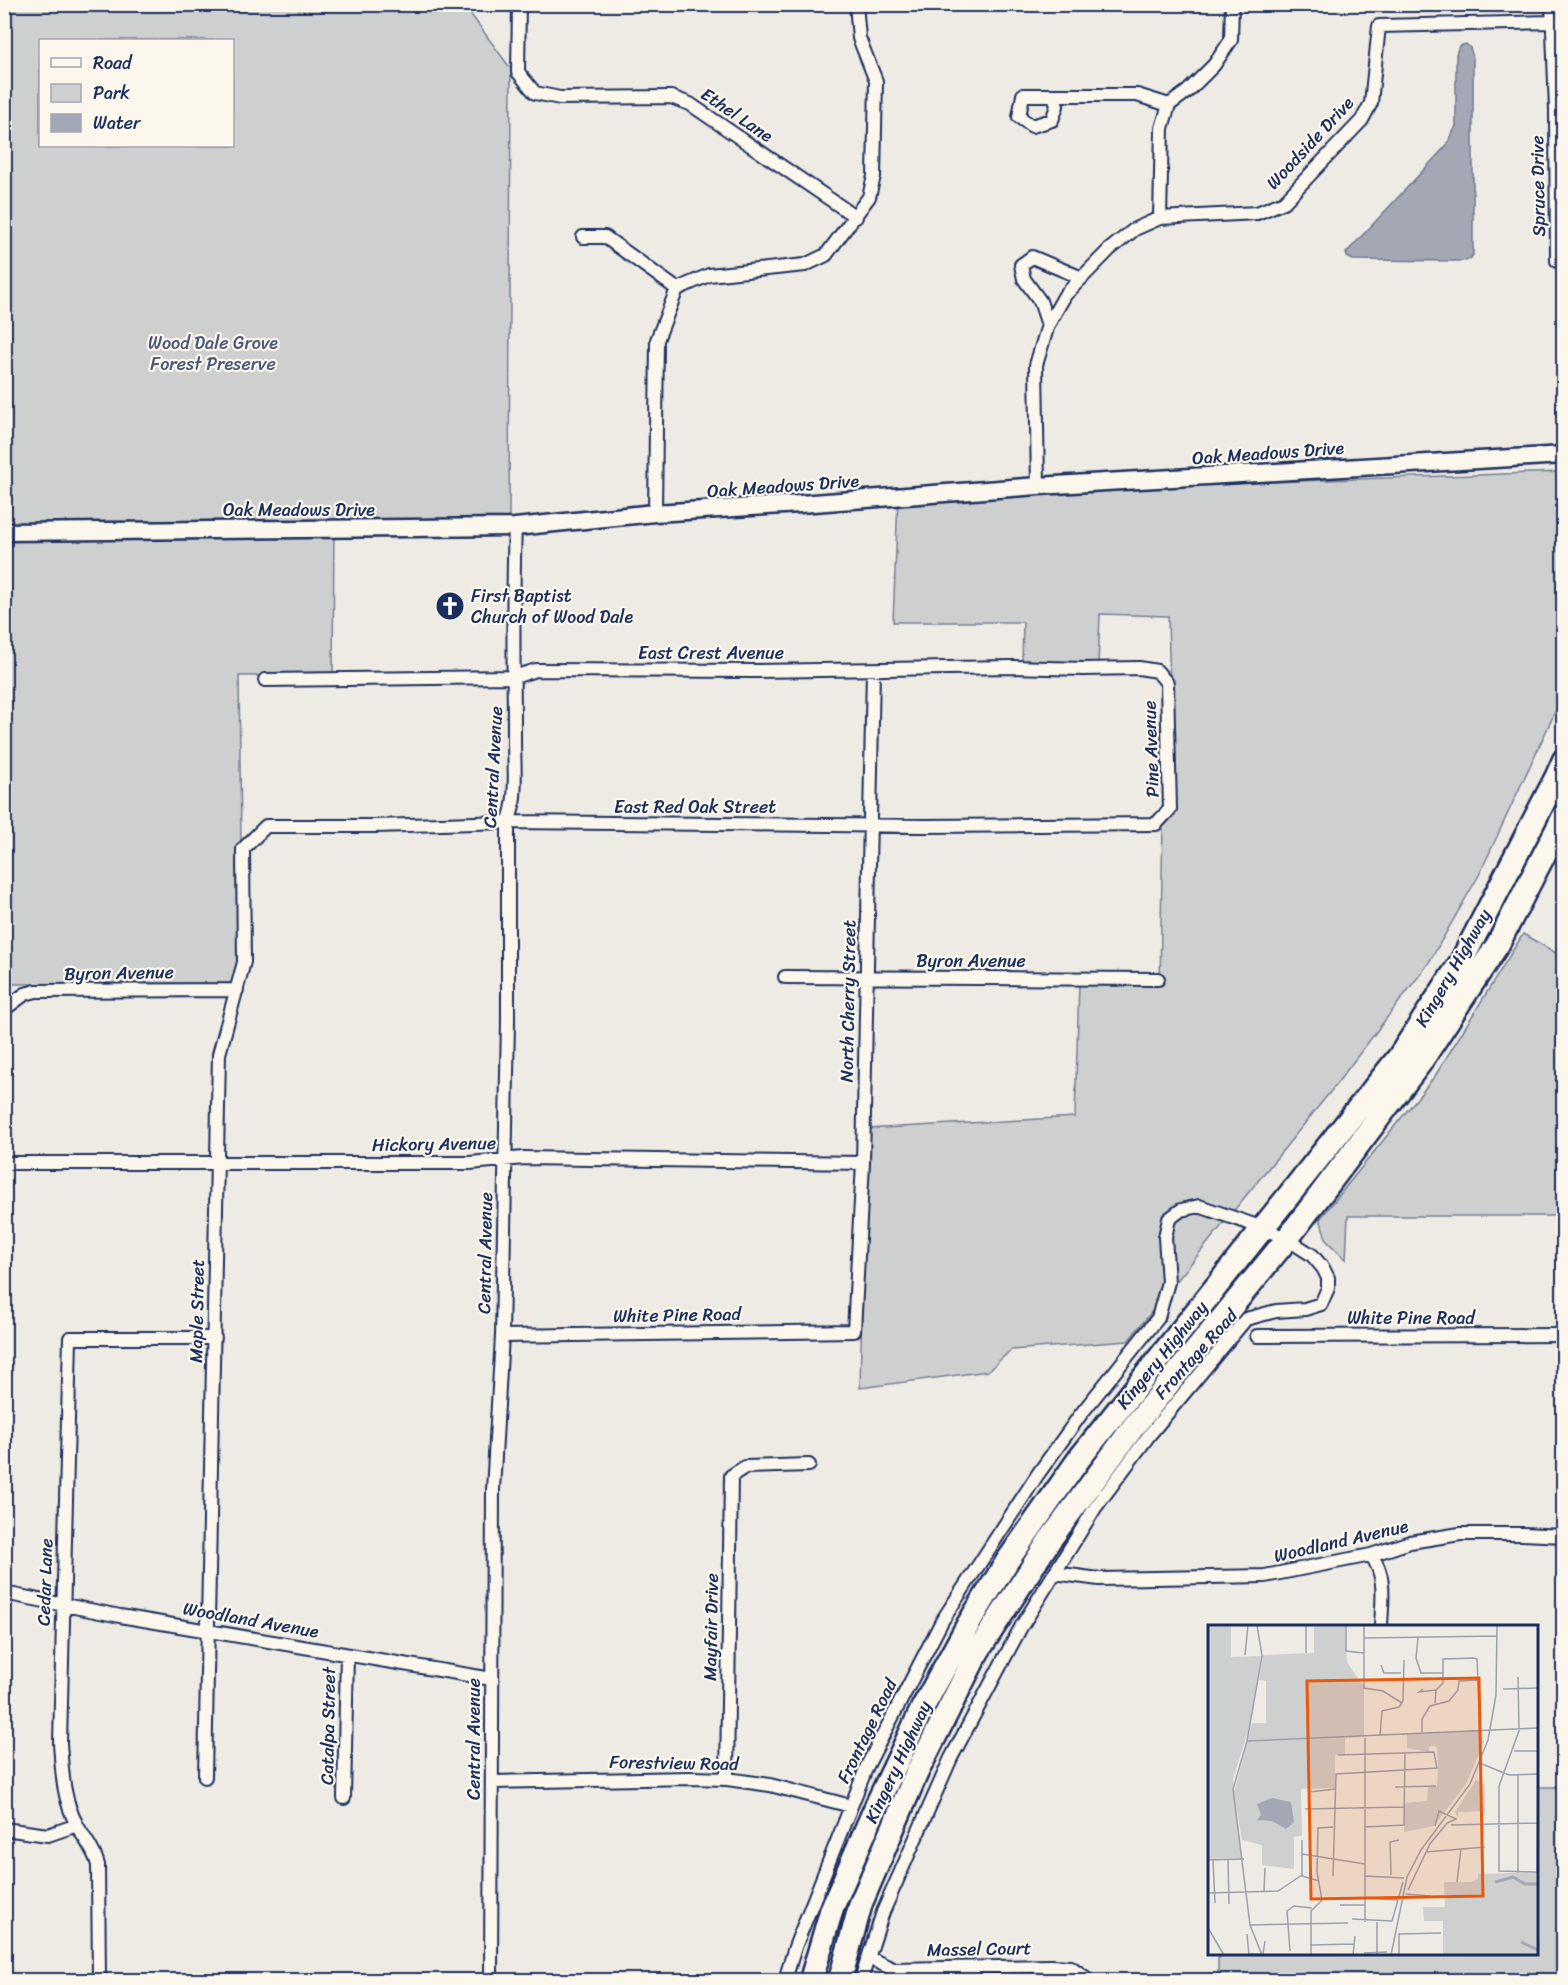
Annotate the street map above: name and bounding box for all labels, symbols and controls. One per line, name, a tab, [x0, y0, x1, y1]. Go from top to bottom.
legend	[39, 39, 234, 147]
text: Road	[93, 47, 133, 79]
text: Park	[93, 77, 130, 109]
street label: Ethel Lane	[694, 79, 780, 151]
street label: Woodside Drive	[1258, 89, 1362, 197]
text: Water	[93, 107, 142, 139]
street label: Spruce Drive	[1521, 135, 1555, 237]
park label: Wood Dale Grove Forest Preserve	[148, 327, 278, 380]
street label: Oak Meadows Drive	[1191, 432, 1345, 474]
street label: Oak Meadows Drive	[706, 465, 860, 507]
street label: Oak Meadows Drive	[223, 494, 375, 526]
place label: First Baptist Church of Wood Dale	[471, 580, 633, 633]
church icon: First Baptist Church of Wood Dale	[434, 590, 466, 622]
street label: East Crest Avenue	[638, 637, 784, 669]
street label: Pine Avenue	[1133, 700, 1169, 798]
street label: Central Avenue	[474, 705, 512, 829]
street label: East Red Oak Street	[614, 791, 776, 823]
street label: Kingery Highway	[1406, 902, 1500, 1033]
street label: North Cherry Street	[831, 919, 865, 1083]
street label: Byron Avenue	[916, 945, 1026, 977]
street label: Byron Avenue	[64, 956, 174, 990]
street label: Hickory Avenue	[372, 1127, 496, 1161]
street label: Central Avenue	[468, 1192, 502, 1314]
street label: Maple Street	[180, 1259, 214, 1363]
street label: Kingery Highway	[1108, 1293, 1217, 1417]
street label: White Pine Road	[613, 1298, 743, 1332]
street label: Frontage Road	[1146, 1300, 1247, 1407]
street label: White Pine Road	[1347, 1302, 1476, 1334]
street label: Woodland Avenue	[1271, 1510, 1412, 1572]
street label: Cedar Lane	[27, 1538, 63, 1626]
street label: Mayfair Drive	[694, 1573, 728, 1681]
street label: Woodland Avenue	[181, 1592, 322, 1648]
inset map	[1208, 1625, 1538, 1955]
street label: Catalpa Street	[311, 1666, 345, 1785]
street label: Frontage Road	[828, 1672, 907, 1789]
street label: Central Avenue	[458, 1678, 490, 1800]
street label: Kingery Highway	[856, 1695, 941, 1829]
street label: Forestview Road	[609, 1746, 740, 1780]
street label: Massel Court	[927, 1932, 1032, 1966]

